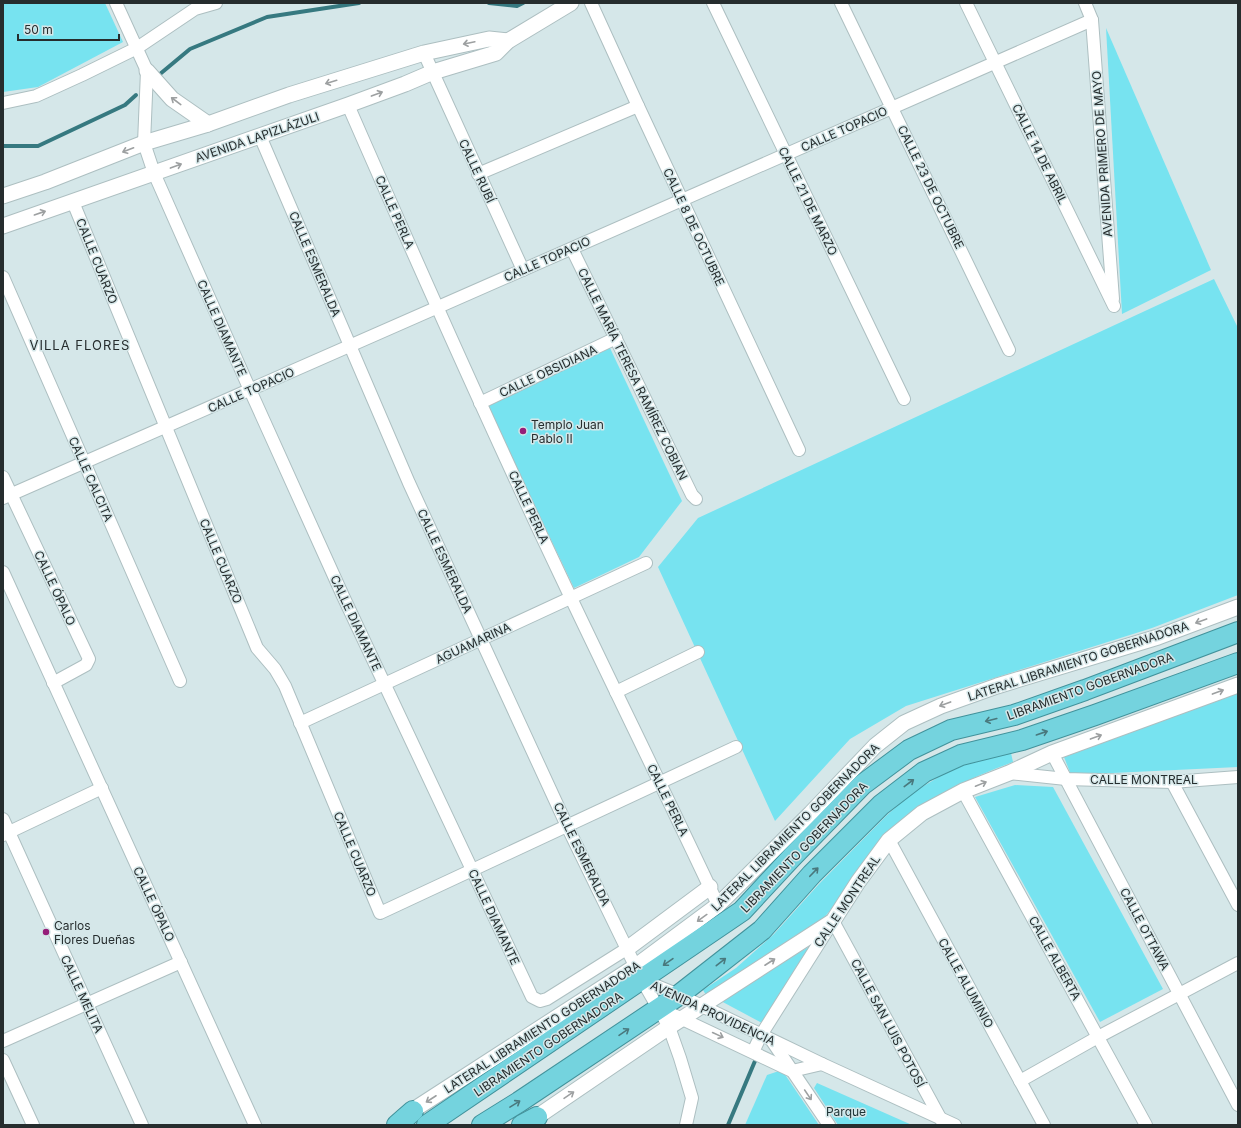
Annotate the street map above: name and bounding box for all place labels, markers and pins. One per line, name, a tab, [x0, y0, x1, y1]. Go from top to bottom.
place label: Templo Juan Pablo II	[531, 417, 604, 446]
marker: Templo Juan Pablo II	[518, 426, 528, 436]
place label: Carlos Flores Dueñas	[54, 918, 135, 947]
marker: Carlos Flores Dueñas	[41, 927, 51, 937]

